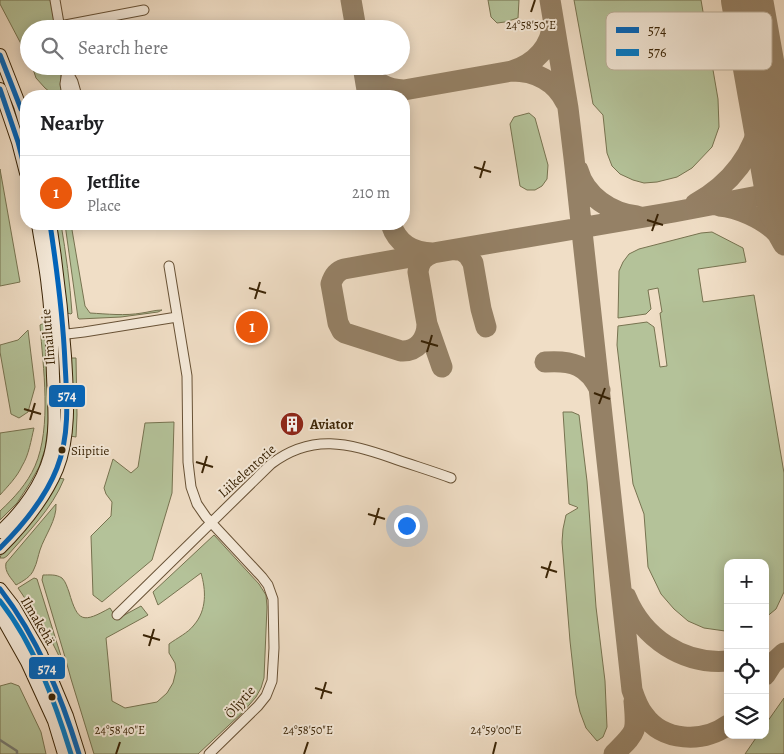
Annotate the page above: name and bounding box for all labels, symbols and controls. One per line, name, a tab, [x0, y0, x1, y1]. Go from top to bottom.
legend	[606, 12, 772, 70]
text: 24°58'50"E	[506, 17, 556, 33]
search box	[20, 20, 410, 75]
text: 574	[648, 21, 666, 40]
icon: search	[38, 34, 66, 62]
text: Search here	[78, 35, 168, 61]
text: 576	[648, 43, 666, 62]
text: Nearby	[40, 109, 103, 137]
text: Jetflite	[87, 169, 140, 195]
text: 1	[53, 182, 59, 204]
text: 210 m	[352, 182, 390, 204]
text: Place	[87, 195, 121, 217]
street label: Ilmailutie	[36, 308, 60, 366]
pin: 1	[236, 308, 268, 346]
line badge: 574	[48, 384, 86, 408]
text: 574	[58, 386, 77, 405]
building icon: Aviator	[279, 411, 305, 437]
place label: Aviator	[309, 415, 354, 434]
street label: Liikelentotie	[214, 440, 280, 502]
place label: Siipitie	[71, 442, 110, 459]
marker: Siipitie	[57, 445, 67, 455]
your location	[394, 513, 420, 539]
map controls	[724, 559, 769, 739]
button: +	[724, 559, 769, 604]
street label: Ilmakehä	[16, 593, 60, 649]
button: −	[724, 604, 769, 649]
button: locate	[724, 649, 769, 694]
line badge: 574	[28, 656, 66, 680]
text: 574	[38, 659, 57, 678]
street label: Öljytie	[220, 682, 260, 722]
unlabelled marker	[47, 692, 57, 702]
button: layers	[724, 694, 769, 739]
text: 24°58'40"E	[95, 722, 145, 738]
text: 24°58'50"E	[283, 722, 333, 738]
text: 24°59'00"E	[471, 722, 521, 738]

